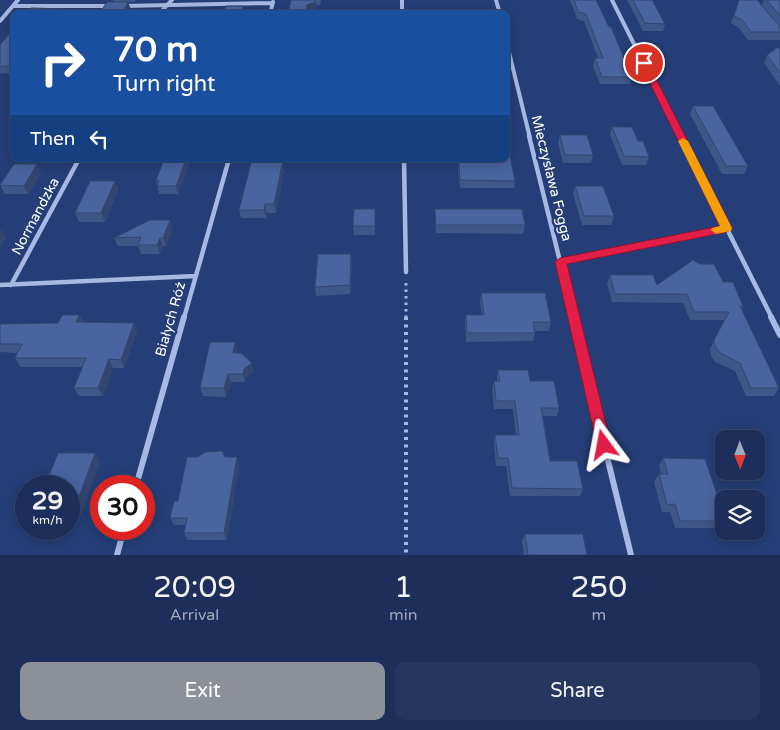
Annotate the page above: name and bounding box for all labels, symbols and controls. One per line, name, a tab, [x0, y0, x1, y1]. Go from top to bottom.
text: 70 m	[113, 29, 198, 71]
icon: right	[30, 30, 95, 95]
pin	[623, 42, 665, 84]
icon: arrive	[630, 49, 658, 77]
text: Turn right	[113, 71, 215, 97]
street label: Mieczysława Fogga	[528, 113, 575, 243]
icon: left	[85, 125, 113, 153]
text: Then	[30, 128, 75, 150]
street label: Normandzka	[8, 175, 63, 258]
street label: Białych Róż	[152, 280, 189, 359]
position arrow	[577, 418, 629, 470]
north arrow	[715, 430, 765, 480]
map controls	[715, 430, 765, 540]
speed limit sign: 30	[90, 475, 155, 540]
text: 29	[32, 486, 63, 516]
button: layers	[715, 490, 765, 540]
text: km/h	[32, 513, 63, 527]
text: 20:09	[153, 569, 236, 606]
text: 1	[394, 569, 413, 606]
text: 250	[571, 569, 627, 606]
text: Arrival	[170, 605, 219, 625]
text: min	[389, 605, 418, 625]
text: m	[591, 605, 606, 625]
button: Exit	[20, 662, 385, 720]
button: Share	[395, 662, 760, 720]

